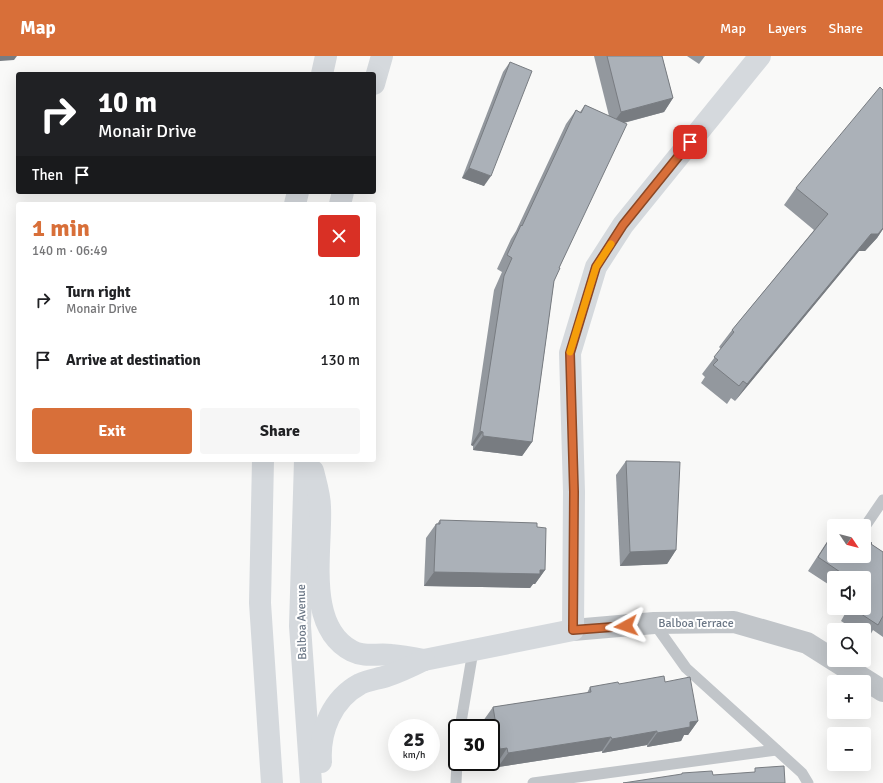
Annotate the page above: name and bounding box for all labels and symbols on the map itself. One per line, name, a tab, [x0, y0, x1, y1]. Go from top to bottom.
pin	[673, 125, 707, 159]
north arrow	[827, 519, 871, 563]
street label: Balboa Avenue	[294, 584, 310, 660]
position arrow	[605, 605, 647, 647]
street label: Balboa Terrace	[658, 616, 734, 631]
speed limit sign: 30	[448, 719, 500, 771]

